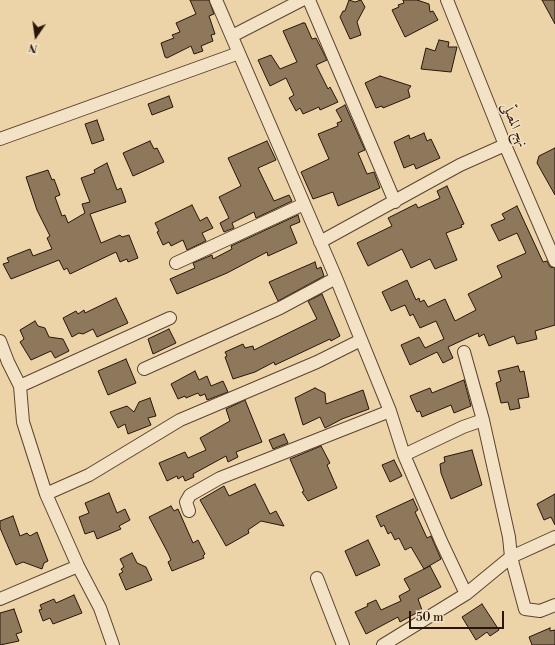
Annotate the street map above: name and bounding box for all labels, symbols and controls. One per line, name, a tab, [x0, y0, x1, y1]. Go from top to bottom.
north arrow	[16, 16, 56, 56]
text: N	[27, 40, 39, 55]
street label: نهج المصلّى	[497, 100, 531, 150]
scale bar	[411, 603, 506, 629]
text: 50 m	[416, 610, 444, 625]

